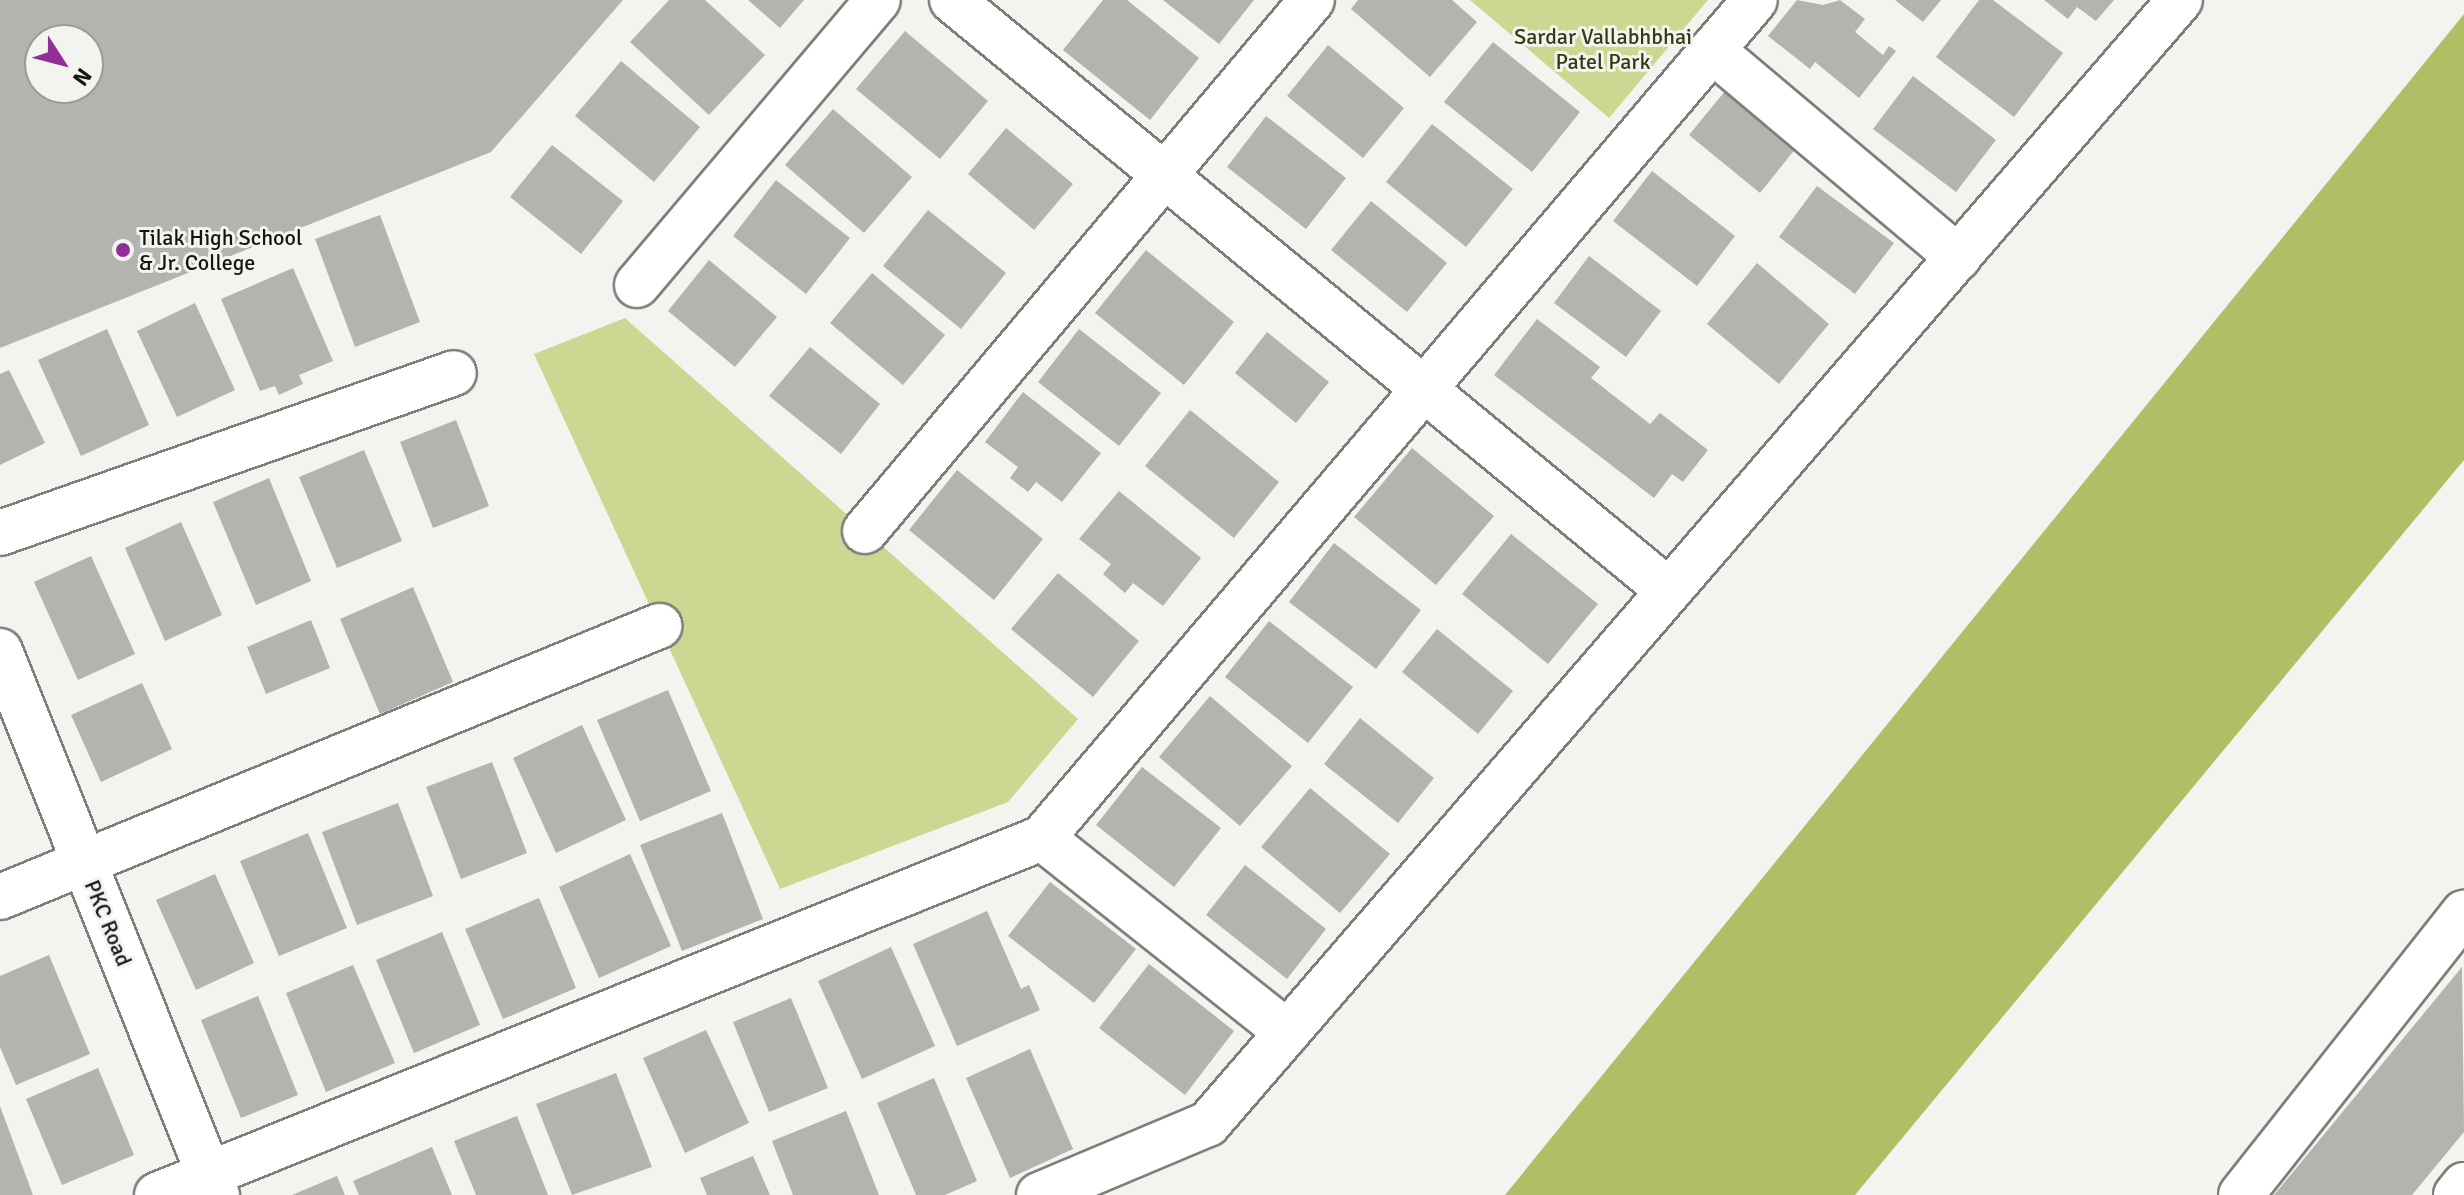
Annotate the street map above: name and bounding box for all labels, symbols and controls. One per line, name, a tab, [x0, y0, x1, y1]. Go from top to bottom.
park label: Sardar Vallabhbhai Patel Park	[1514, 23, 1692, 74]
north arrow	[24, 24, 104, 104]
text: N	[67, 63, 98, 91]
place label: Tilak High School & Jr. College	[139, 224, 302, 276]
marker: Tilak High School & Jr. College	[114, 241, 132, 259]
street label: PKC Road	[79, 876, 137, 970]

